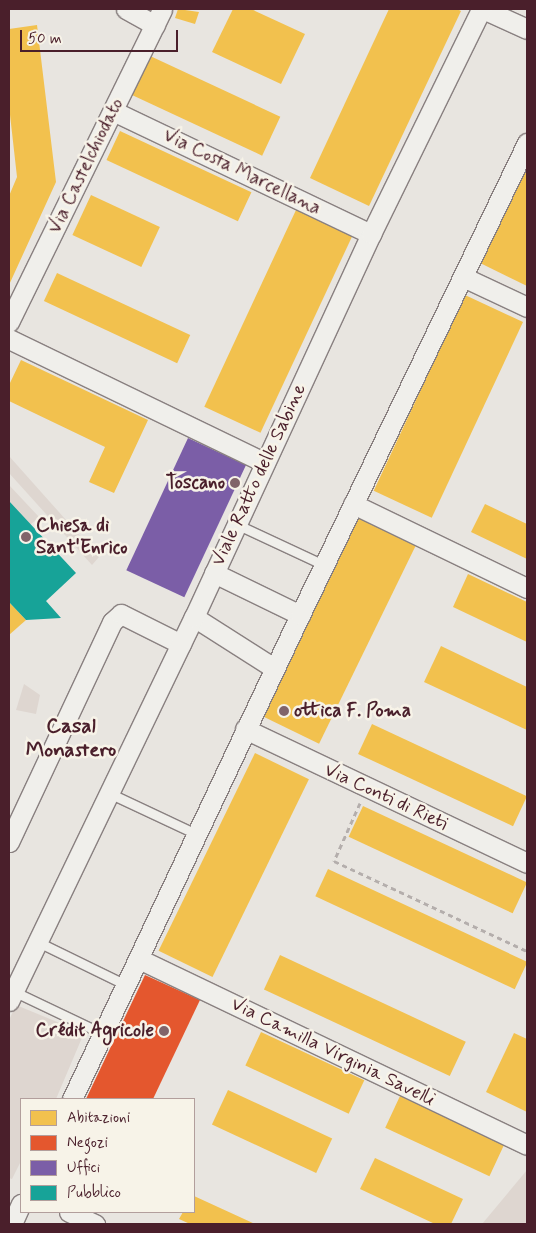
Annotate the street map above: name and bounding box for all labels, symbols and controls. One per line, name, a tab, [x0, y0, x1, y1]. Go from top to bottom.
scale bar	[22, 20, 180, 52]
text: 50 m	[28, 29, 62, 49]
street label: Via Castelchiodato	[44, 95, 128, 237]
street label: Via Costa Marcellana	[158, 123, 326, 221]
street label: Viale Ratto delle Sabine	[207, 381, 311, 569]
place label: Toscano	[166, 472, 225, 494]
marker: Toscano	[229, 477, 241, 489]
place label: Chiesa di Sant'Enrico	[36, 515, 128, 559]
marker: Chiesa di Sant'Enrico	[20, 531, 32, 543]
place label: ottica F. Poma	[294, 700, 410, 722]
marker: ottica F. Poma	[278, 705, 290, 717]
district label: Casal Monastero	[26, 713, 116, 763]
street label: Via Conti di Rieti	[320, 758, 452, 836]
street label: Via Camilla Virginia Savelli	[228, 993, 438, 1111]
place label: Crédit Agricole	[37, 1020, 154, 1042]
marker: Crédit Agricole	[158, 1025, 170, 1037]
legend	[20, 1098, 195, 1213]
text: Abitazioni	[67, 1108, 130, 1128]
text: Negozi	[67, 1133, 108, 1153]
text: Uffici	[67, 1158, 100, 1178]
text: Pubblico	[67, 1183, 121, 1203]

